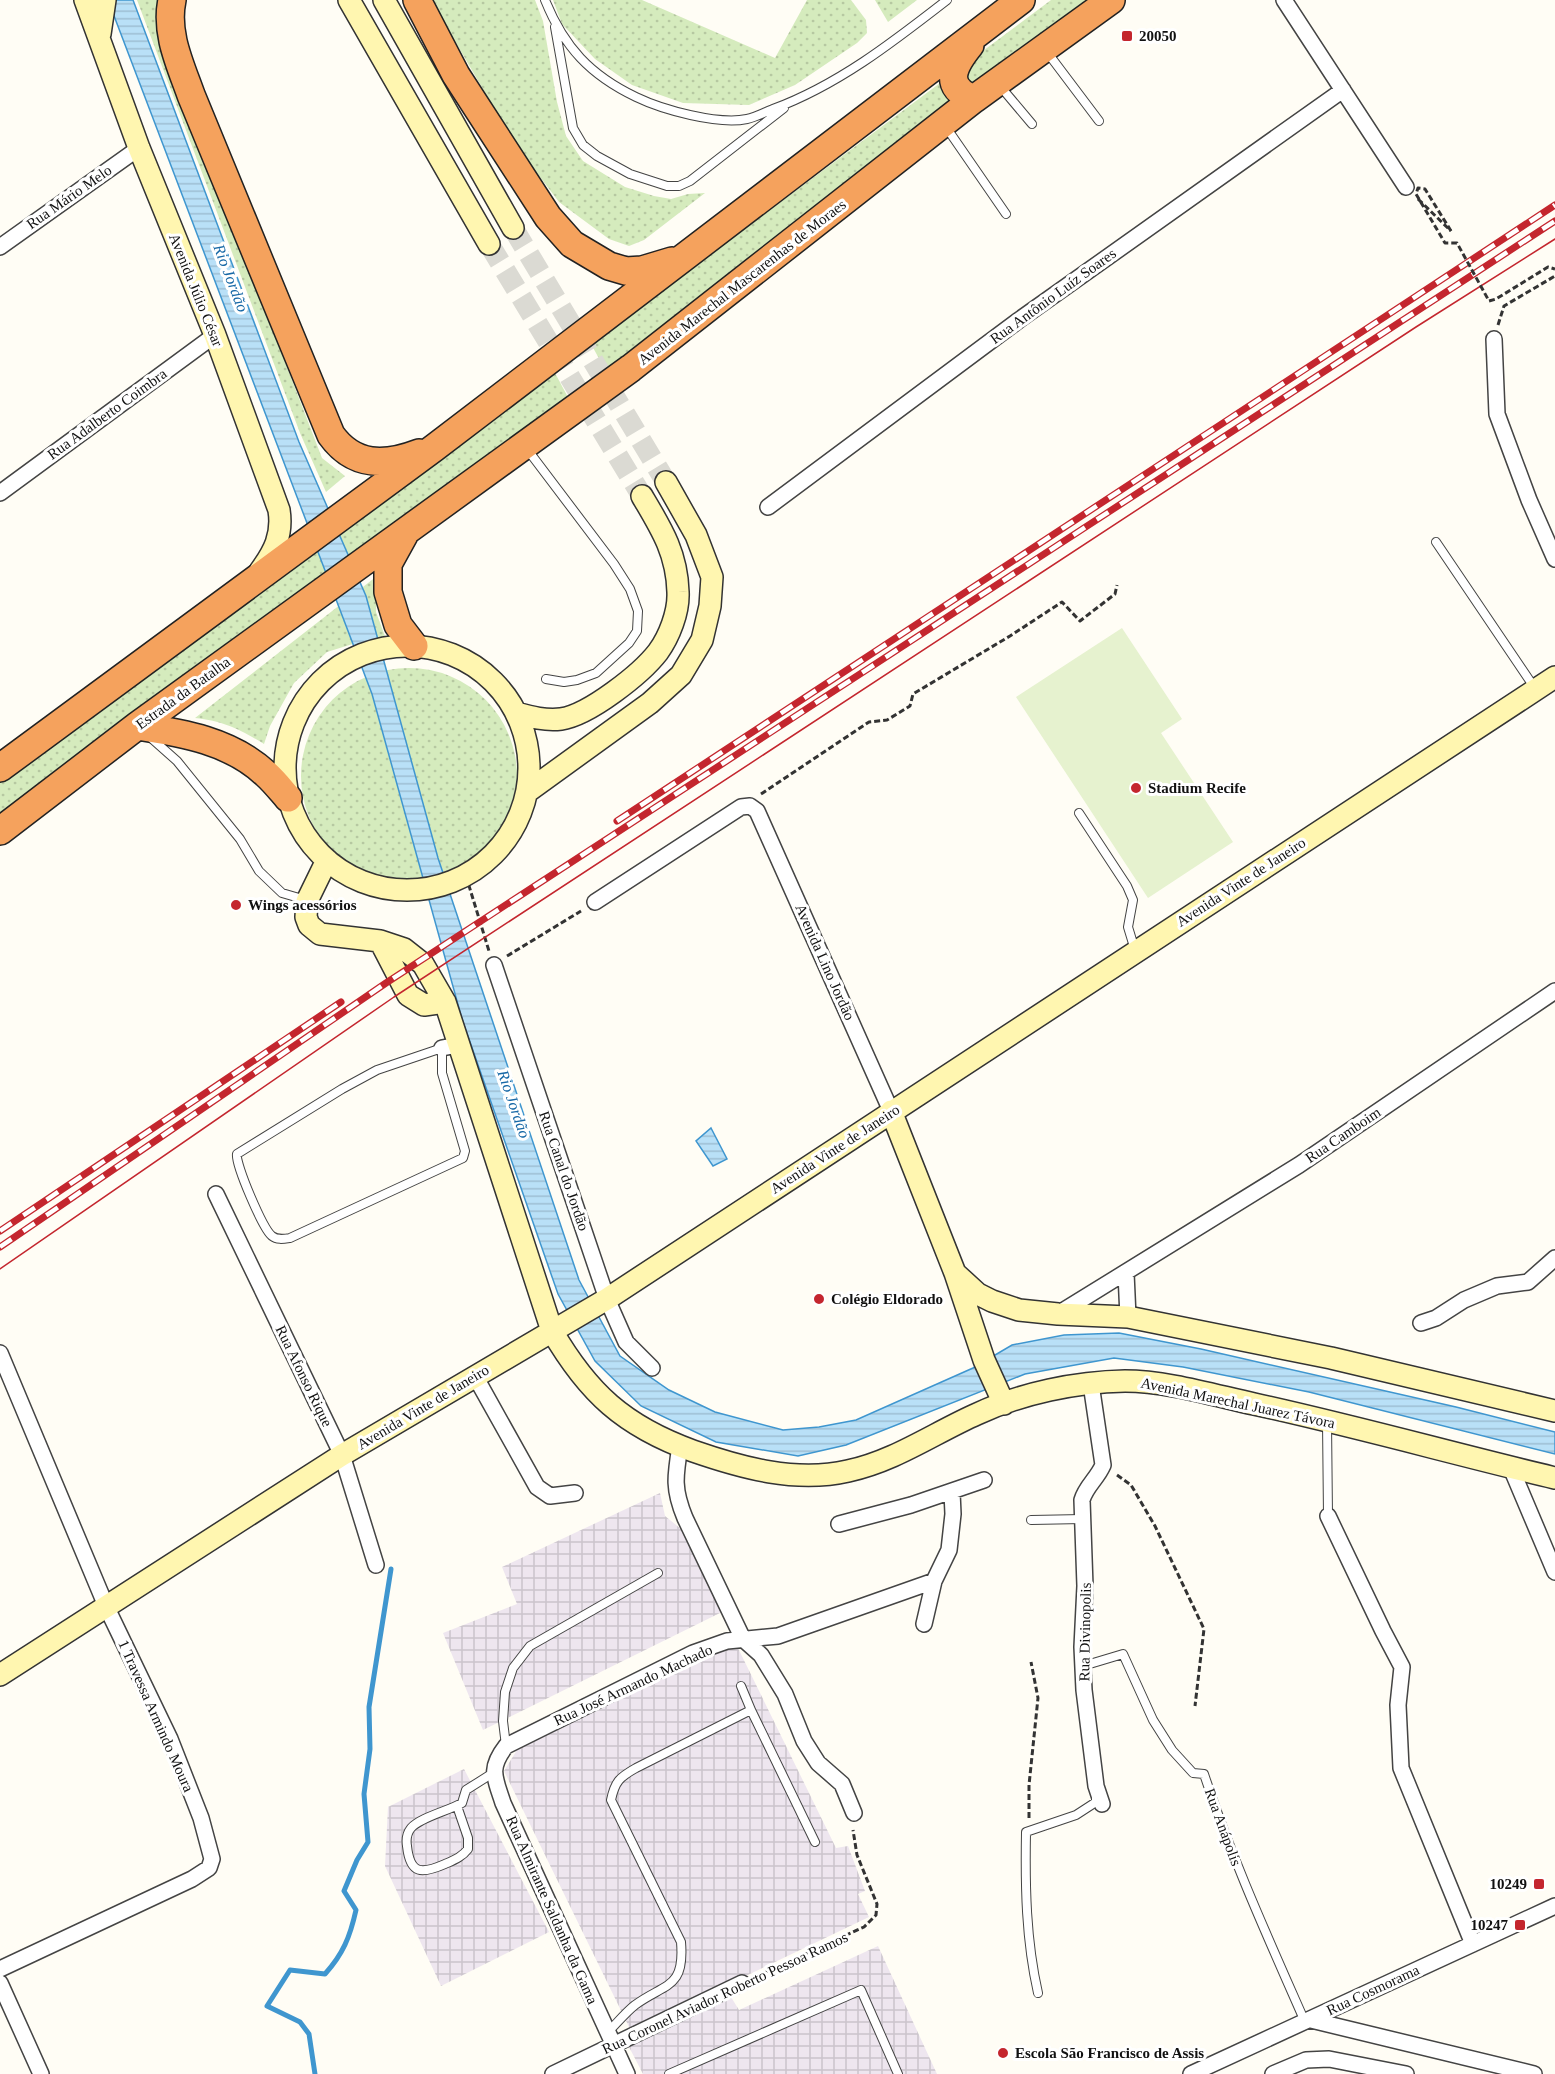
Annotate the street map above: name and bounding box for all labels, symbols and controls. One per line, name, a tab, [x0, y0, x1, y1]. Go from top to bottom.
place label: 20050	[1139, 28, 1177, 44]
marker: 20050	[1120, 29, 1134, 43]
street label: Rua Mário Melo	[23, 162, 115, 232]
street label: Avenida Marechal Mascarenhas de Moraes	[635, 196, 849, 368]
street label: Avenida Júlio César	[166, 231, 226, 349]
water label: Rio Jordão	[210, 241, 252, 314]
street label: Rua Antônio Luíz Soares	[987, 245, 1119, 347]
street label: Rua Adalberto Coimbra	[44, 365, 170, 463]
street label: Estrada da Batalha	[133, 653, 233, 733]
place label: Stadium Recife	[1148, 780, 1246, 796]
marker: Stadium Recife	[1129, 781, 1143, 795]
street label: Avenida Vinte de Janeiro	[1173, 834, 1309, 930]
place label: Wings acessórios	[248, 897, 357, 913]
marker: Wings acessórios	[229, 898, 243, 912]
street label: Avenida Lino Jordão	[792, 901, 858, 1023]
water label: Rio Jordão	[494, 1067, 534, 1140]
street label: Avenida Vinte de Janeiro	[767, 1101, 903, 1197]
street label: Rua Camboim	[1302, 1104, 1384, 1166]
street label: Rua Canal do Jordão	[536, 1109, 592, 1233]
place label: Colégio Eldorado	[831, 1291, 943, 1307]
marker: Colégio Eldorado	[812, 1292, 826, 1306]
street label: Rua Afonso Rique	[273, 1323, 336, 1430]
street label: Avenida Vinte de Janeiro	[354, 1361, 492, 1453]
street label: Avenida Marechal Juarez Távora	[1139, 1375, 1337, 1431]
street label: Rua Divinopolis	[1076, 1582, 1094, 1682]
street label: 1 Travessa Armindo Moura	[115, 1638, 197, 1795]
street label: Rua José Armando Machado	[551, 1641, 715, 1729]
street label: Rua Anápolis	[1202, 1786, 1244, 1868]
street label: Rua Almirante Saldanha da Gama	[503, 1814, 601, 2007]
place label: 10249	[1490, 1876, 1527, 1892]
marker: 10249	[1532, 1877, 1546, 1891]
place label: 10247	[1471, 1917, 1509, 1933]
marker: 10247	[1513, 1918, 1527, 1932]
street label: Rua Coronel Aviador Roberto Pessoa Ramos	[600, 1929, 851, 2057]
street label: Rua Cosmorama	[1324, 1961, 1422, 2018]
place label: Escola São Francisco de Assis	[1015, 2045, 1204, 2061]
marker: Escola São Francisco de Assis	[996, 2046, 1010, 2060]

